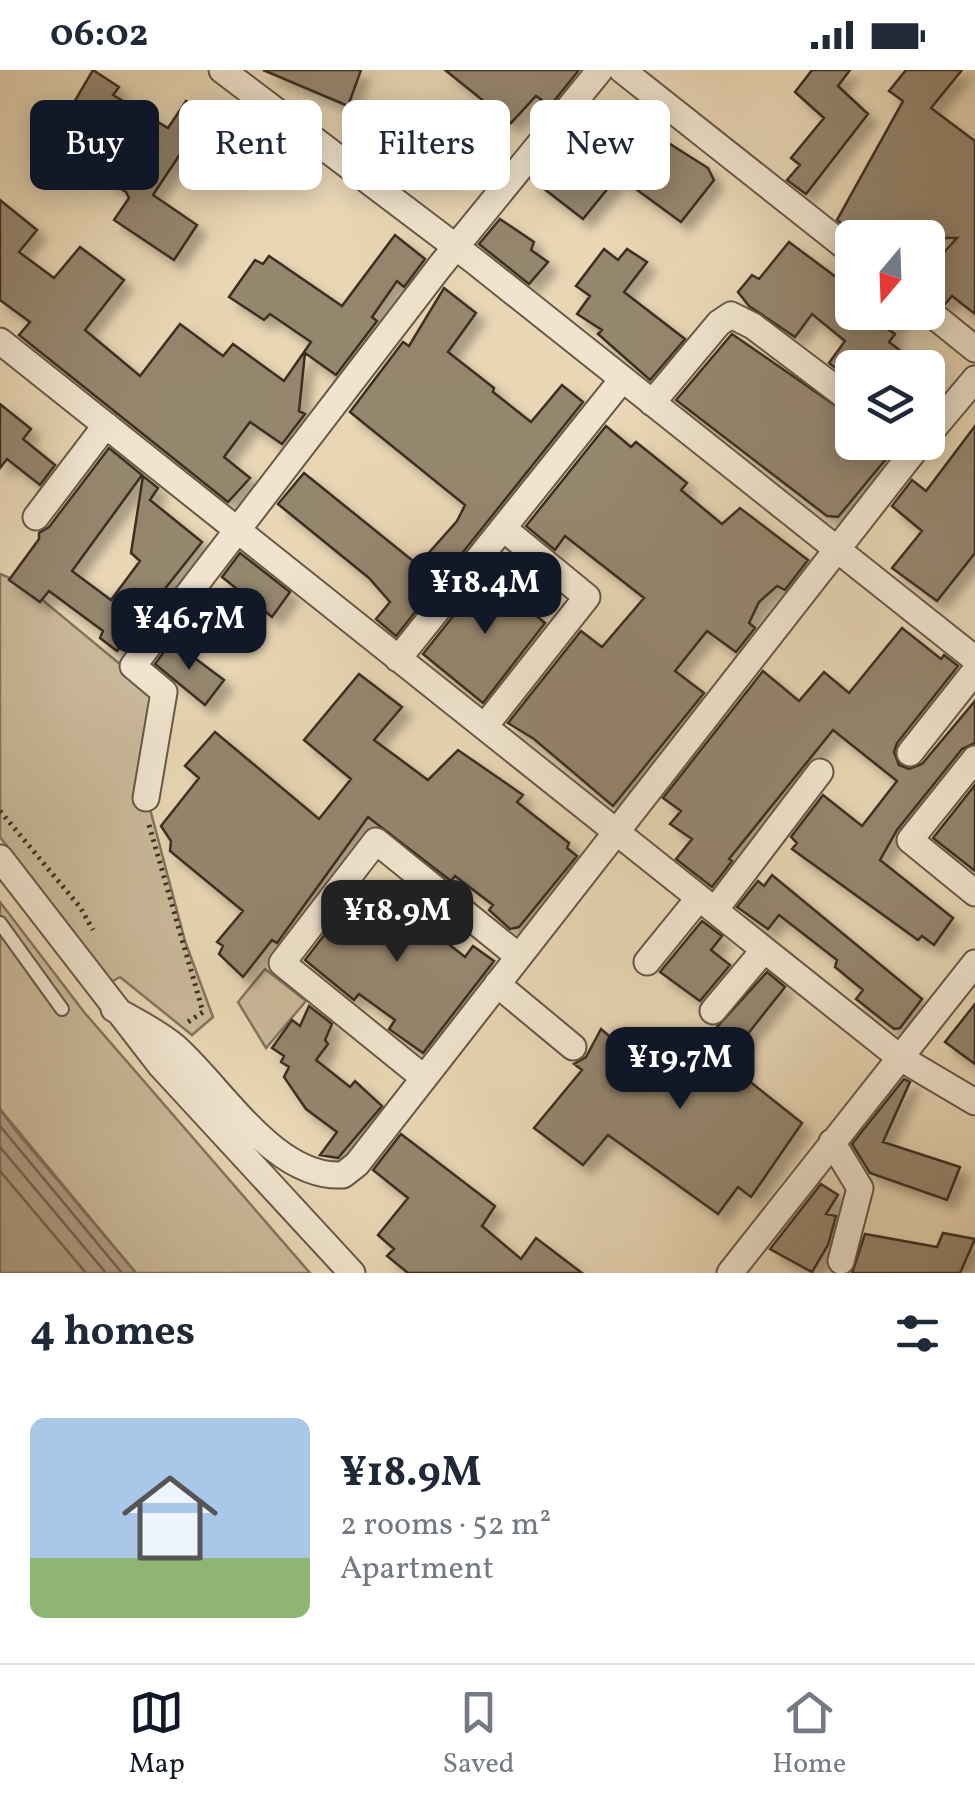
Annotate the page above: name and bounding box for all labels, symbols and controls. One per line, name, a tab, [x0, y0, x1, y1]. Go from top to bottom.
text: 06:02	[50, 9, 148, 62]
chip: Buy	[30, 100, 159, 190]
chip: Rent	[179, 100, 322, 190]
chip: Filters	[342, 100, 510, 190]
chip: New	[530, 100, 670, 190]
north arrow	[835, 220, 945, 330]
map controls	[835, 220, 945, 460]
button: layers	[835, 350, 945, 460]
pin: ¥18.4M	[404, 552, 566, 637]
text: ¥18.4M	[430, 562, 540, 606]
pin: ¥46.7M	[108, 588, 270, 673]
text: ¥46.7M	[133, 598, 245, 642]
pin: ¥18.9M	[316, 880, 478, 965]
text: ¥18.9M	[343, 890, 451, 934]
pin: ¥19.7M	[599, 1027, 761, 1112]
text: ¥19.7M	[627, 1037, 733, 1081]
text: 4 homes	[30, 1304, 195, 1363]
icon: filters	[890, 1306, 945, 1361]
text: ¥18.9M	[340, 1445, 481, 1504]
icon: home	[110, 1458, 230, 1578]
text: 2 rooms · 52 m²	[340, 1504, 551, 1548]
text: Apartment	[340, 1548, 494, 1592]
tab: Map	[129, 1685, 185, 1784]
tab: Saved	[442, 1685, 515, 1784]
tab: Home	[772, 1685, 846, 1784]

